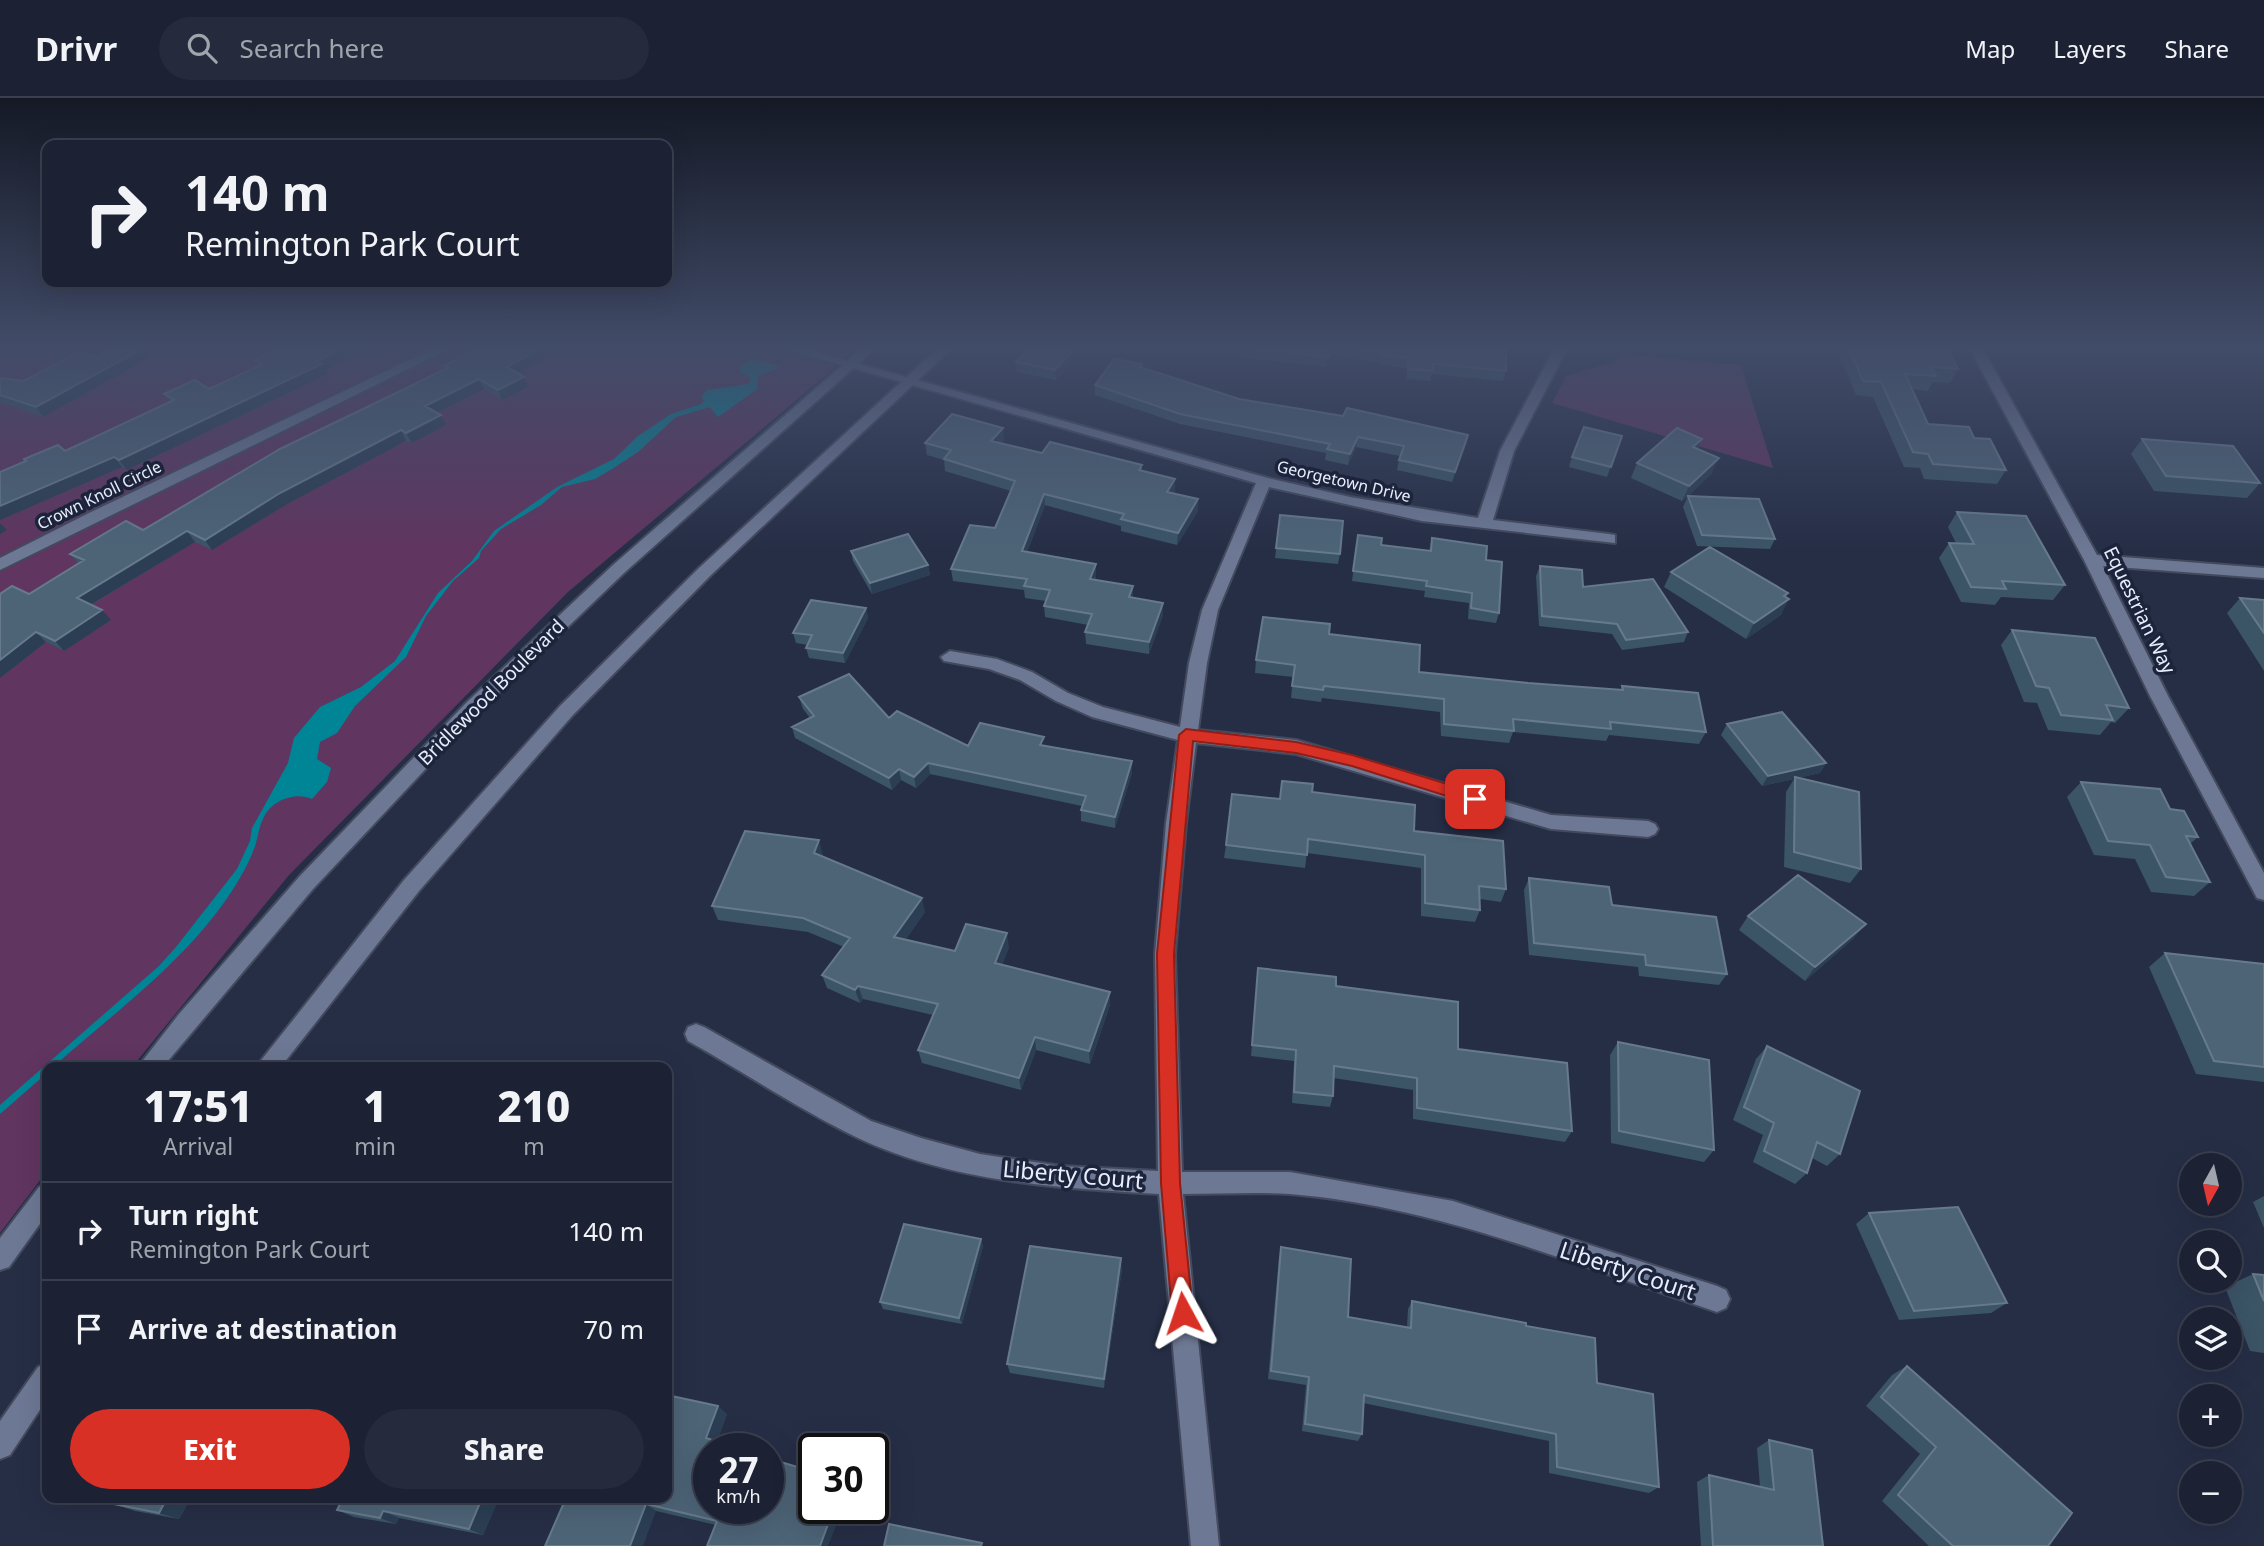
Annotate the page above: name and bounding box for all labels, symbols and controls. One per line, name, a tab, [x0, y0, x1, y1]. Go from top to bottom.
search box	[159, 17, 649, 80]
text: Drivr	[35, 26, 117, 71]
icon: search	[183, 29, 221, 67]
text: Search here	[239, 30, 384, 66]
text: Map	[1965, 32, 2015, 65]
text: Layers	[2053, 32, 2127, 65]
text: Share	[2165, 32, 2229, 65]
text: 140 m	[185, 159, 330, 225]
icon: right	[70, 168, 161, 259]
text: Remington Park Court	[185, 222, 520, 265]
street label: Crown Knoll Circle	[33, 455, 165, 535]
street label: Georgetown Drive	[1275, 455, 1413, 507]
street label: Equestrian Way	[2098, 542, 2182, 678]
street label: Bridlewood Boulevard	[412, 613, 570, 771]
pin	[1445, 769, 1505, 829]
icon: arrive	[1456, 780, 1494, 818]
text: 17:51	[144, 1077, 253, 1134]
text: 1	[363, 1077, 387, 1134]
text: 210	[498, 1077, 570, 1134]
text: Arrival	[163, 1130, 233, 1162]
text: min	[354, 1130, 396, 1162]
text: m	[523, 1130, 545, 1162]
street label: Liberty Court	[1001, 1152, 1145, 1196]
north arrow	[2179, 1153, 2242, 1216]
map controls	[2179, 1153, 2242, 1524]
text: Turn right	[129, 1197, 259, 1233]
icon: right	[70, 1212, 108, 1250]
text: 140 m	[568, 1213, 644, 1249]
button: search	[2179, 1230, 2242, 1293]
text: Remington Park Court	[129, 1233, 370, 1265]
street label: Liberty Court	[1556, 1233, 1700, 1307]
position arrow	[1146, 1276, 1220, 1350]
button: layers	[2179, 1307, 2242, 1370]
icon: arrive	[70, 1310, 108, 1348]
text: Arrive at destination	[129, 1311, 398, 1347]
text: 70 m	[583, 1311, 644, 1347]
button: +	[2179, 1384, 2242, 1447]
button: Exit	[70, 1409, 350, 1489]
button: Share	[364, 1409, 644, 1489]
speed limit sign: 30	[798, 1433, 889, 1524]
text: 27	[718, 1446, 759, 1493]
button: −	[2179, 1461, 2242, 1524]
text: km/h	[716, 1484, 761, 1508]

